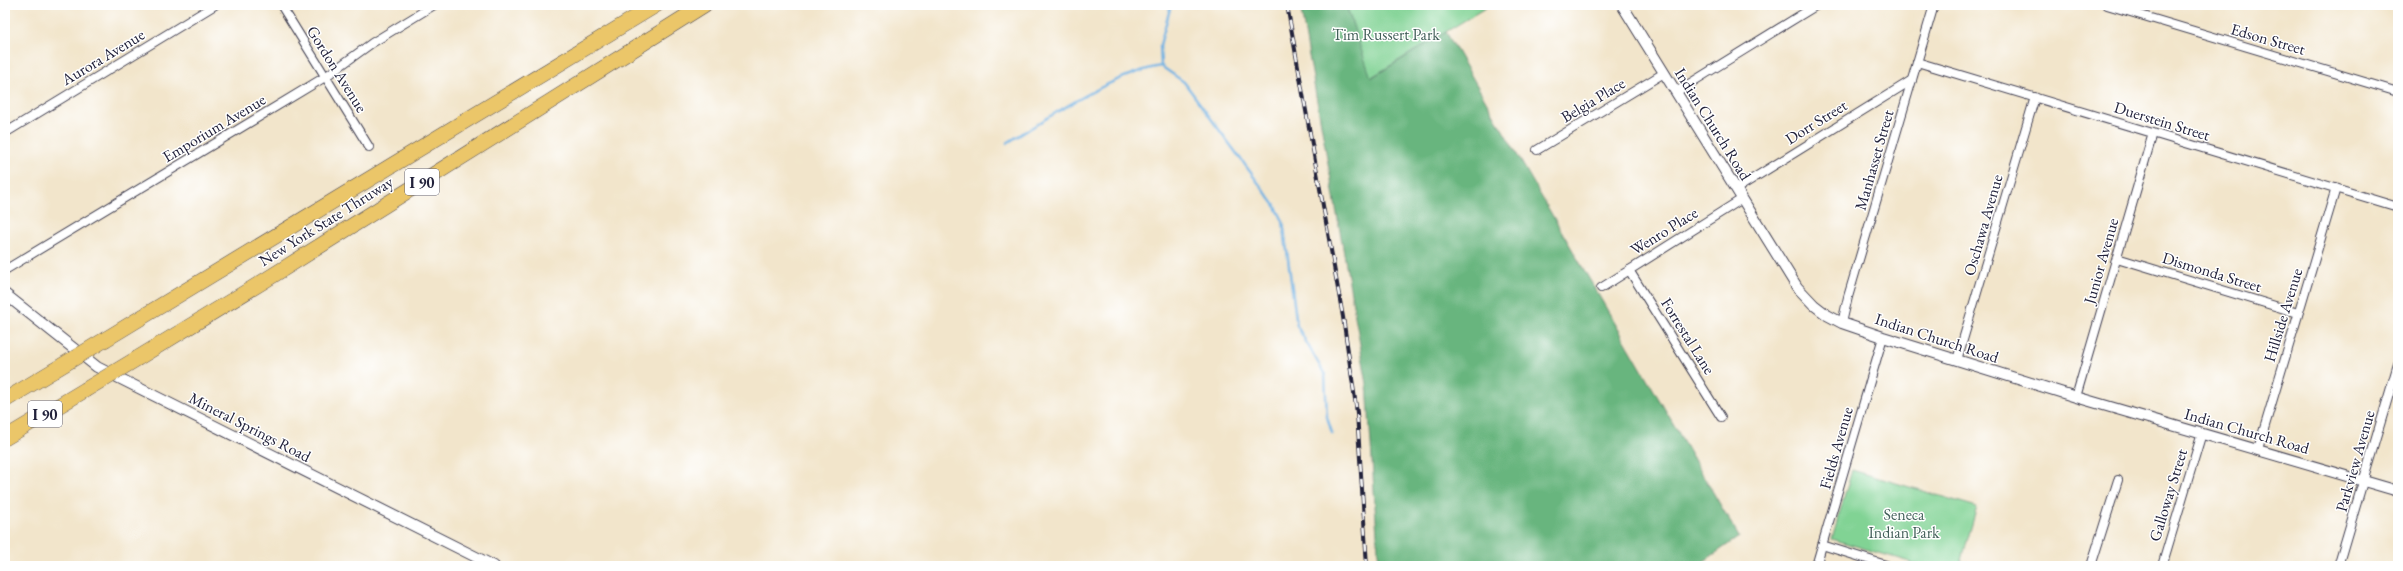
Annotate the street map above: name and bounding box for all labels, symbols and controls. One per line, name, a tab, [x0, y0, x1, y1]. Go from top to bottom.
street label: Edson Street	[2228, 18, 2308, 60]
street label: Gordon Avenue	[302, 22, 372, 116]
street label: Aurora Avenue	[57, 24, 149, 91]
park label: Tim Russert Park	[1332, 24, 1440, 45]
street label: Indian Church Road	[1670, 64, 1756, 185]
street label: Belgia Place	[1557, 73, 1629, 127]
street label: Emporium Avenue	[158, 89, 270, 167]
street label: Dorr Street	[1781, 95, 1851, 149]
street label: Duerstein Street	[2111, 96, 2213, 146]
street label: Manhasset Street	[1850, 107, 1898, 213]
road number: I 90	[405, 169, 439, 195]
street label: New York State Thruway	[255, 171, 398, 271]
street label: Oschawa Avenue	[1959, 172, 2007, 278]
street label: Wenro Place	[1626, 202, 1702, 260]
street label: Junior Avenue	[2078, 216, 2123, 308]
street label: Dismonda Street	[2160, 247, 2264, 297]
street label: Hillside Avenue	[2259, 265, 2307, 365]
street label: Forrestal Lane	[1656, 294, 1720, 378]
street label: Indian Church Road	[1873, 308, 2002, 368]
street label: Mineral Springs Road	[186, 387, 315, 467]
road number: I 90	[28, 401, 62, 427]
street label: Indian Church Road	[2182, 403, 2313, 459]
street label: Fields Avenue	[1814, 404, 1858, 492]
street label: Parkview Avenue	[2331, 408, 2379, 514]
street label: Galloway Street	[2144, 446, 2192, 544]
park label: Seneca Indian Park	[1868, 504, 1940, 543]

